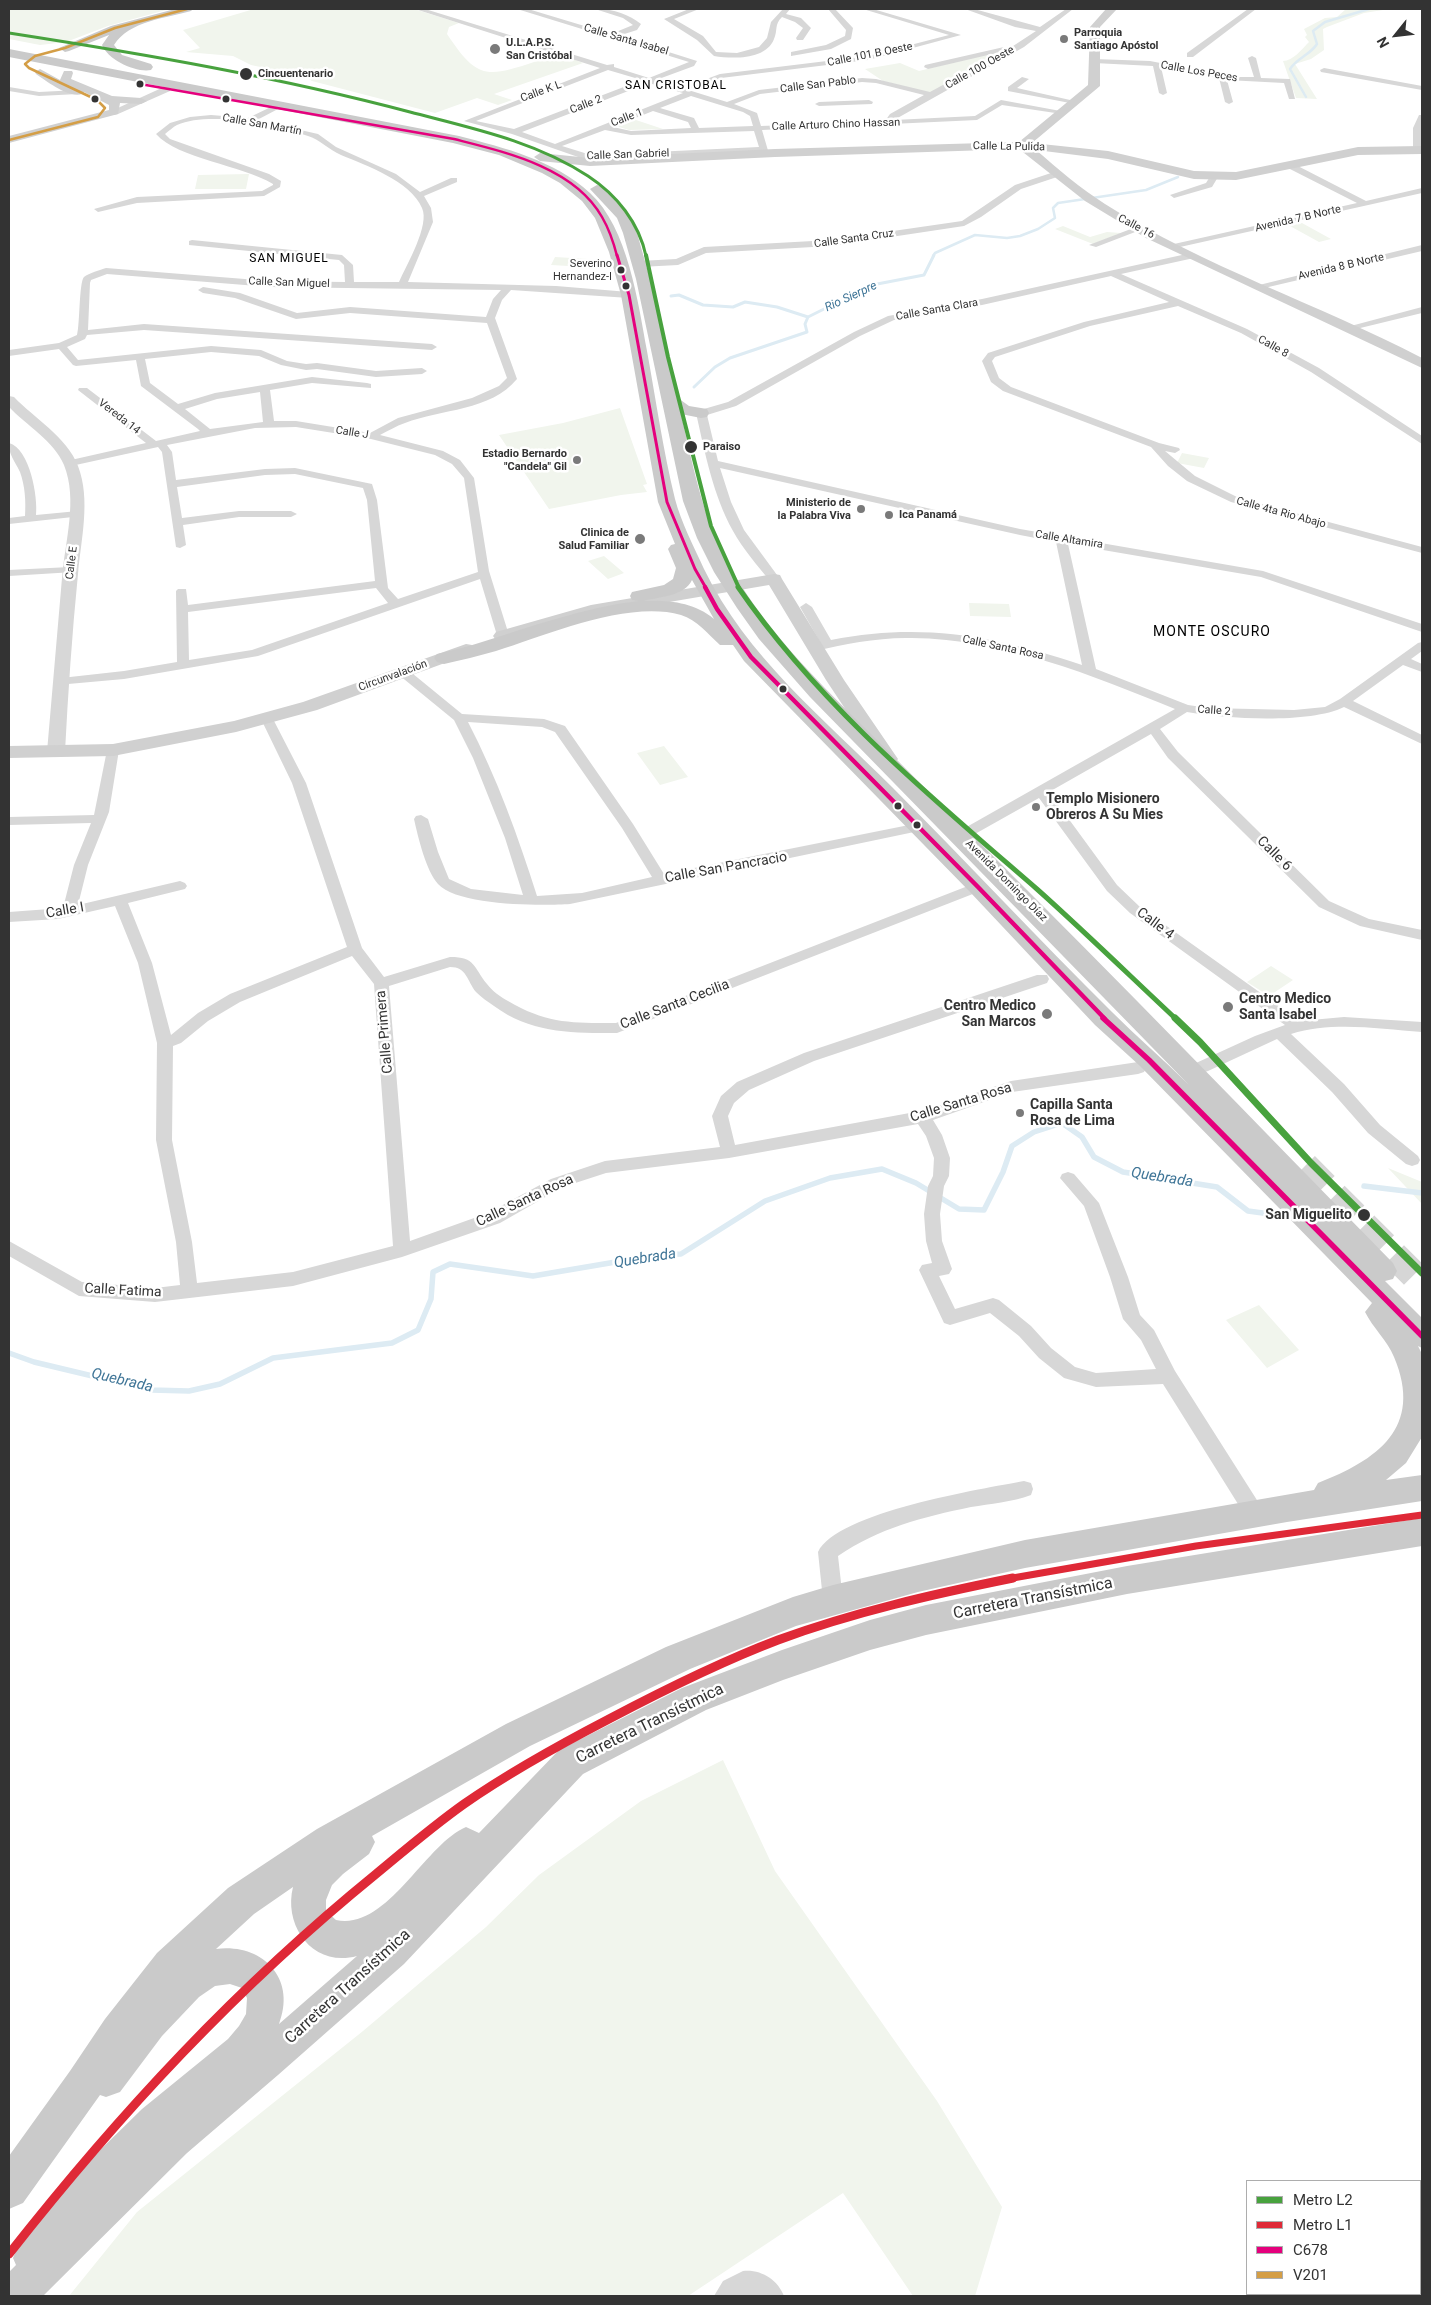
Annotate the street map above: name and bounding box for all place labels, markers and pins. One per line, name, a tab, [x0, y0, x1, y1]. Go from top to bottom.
place label: Parroquia Santiago Apóstol	[1074, 26, 1159, 52]
marker: Parroquia Santiago Apóstol	[1058, 33, 1070, 45]
place label: U.L.A.P.S. San Cristóbal	[506, 36, 572, 62]
marker: U.L.A.P.S. San Cristóbal	[488, 42, 502, 56]
marker: Cincuentenario	[238, 66, 254, 82]
place label: Cincuentenario	[258, 67, 333, 81]
unlabelled marker	[135, 79, 145, 89]
unlabelled marker	[90, 94, 100, 104]
unlabelled marker	[221, 94, 231, 104]
place label: Severino Hernandez-I	[553, 257, 612, 283]
marker: Severino Hernandez-I	[616, 265, 626, 275]
unlabelled marker	[621, 281, 631, 291]
marker: Paraiso	[683, 439, 699, 455]
place label: Paraiso	[703, 440, 740, 454]
place label: Estadio Bernardo "Candela" Gil	[482, 447, 567, 473]
marker: Estadio Bernardo "Candela" Gil	[571, 454, 583, 466]
place label: Ministerio de la Palabra Viva	[778, 496, 851, 522]
marker: Ministerio de la Palabra Viva	[855, 503, 867, 515]
place label: Ica Panamá	[899, 508, 957, 522]
marker: Ica Panamá	[883, 509, 895, 521]
place label: Clinica de Salud Familiar	[558, 526, 629, 552]
marker: Clinica de Salud Familiar	[633, 532, 647, 546]
unlabelled marker	[778, 684, 788, 694]
place label: Templo Misionero Obreros A Su Mies	[1046, 791, 1163, 824]
unlabelled marker	[893, 801, 903, 811]
marker: Templo Misionero Obreros A Su Mies	[1030, 801, 1042, 813]
unlabelled marker	[912, 820, 922, 830]
place label: Centro Medico Santa Isabel	[1239, 991, 1331, 1024]
place label: Centro Medico San Marcos	[944, 998, 1036, 1030]
marker: Centro Medico Santa Isabel	[1221, 1000, 1235, 1014]
marker: Centro Medico San Marcos	[1040, 1007, 1054, 1021]
place label: Capilla Santa Rosa de Lima	[1030, 1097, 1115, 1130]
marker: Capilla Santa Rosa de Lima	[1014, 1107, 1026, 1119]
place label: San Miguelito	[1265, 1207, 1352, 1223]
marker: San Miguelito	[1356, 1207, 1372, 1223]

